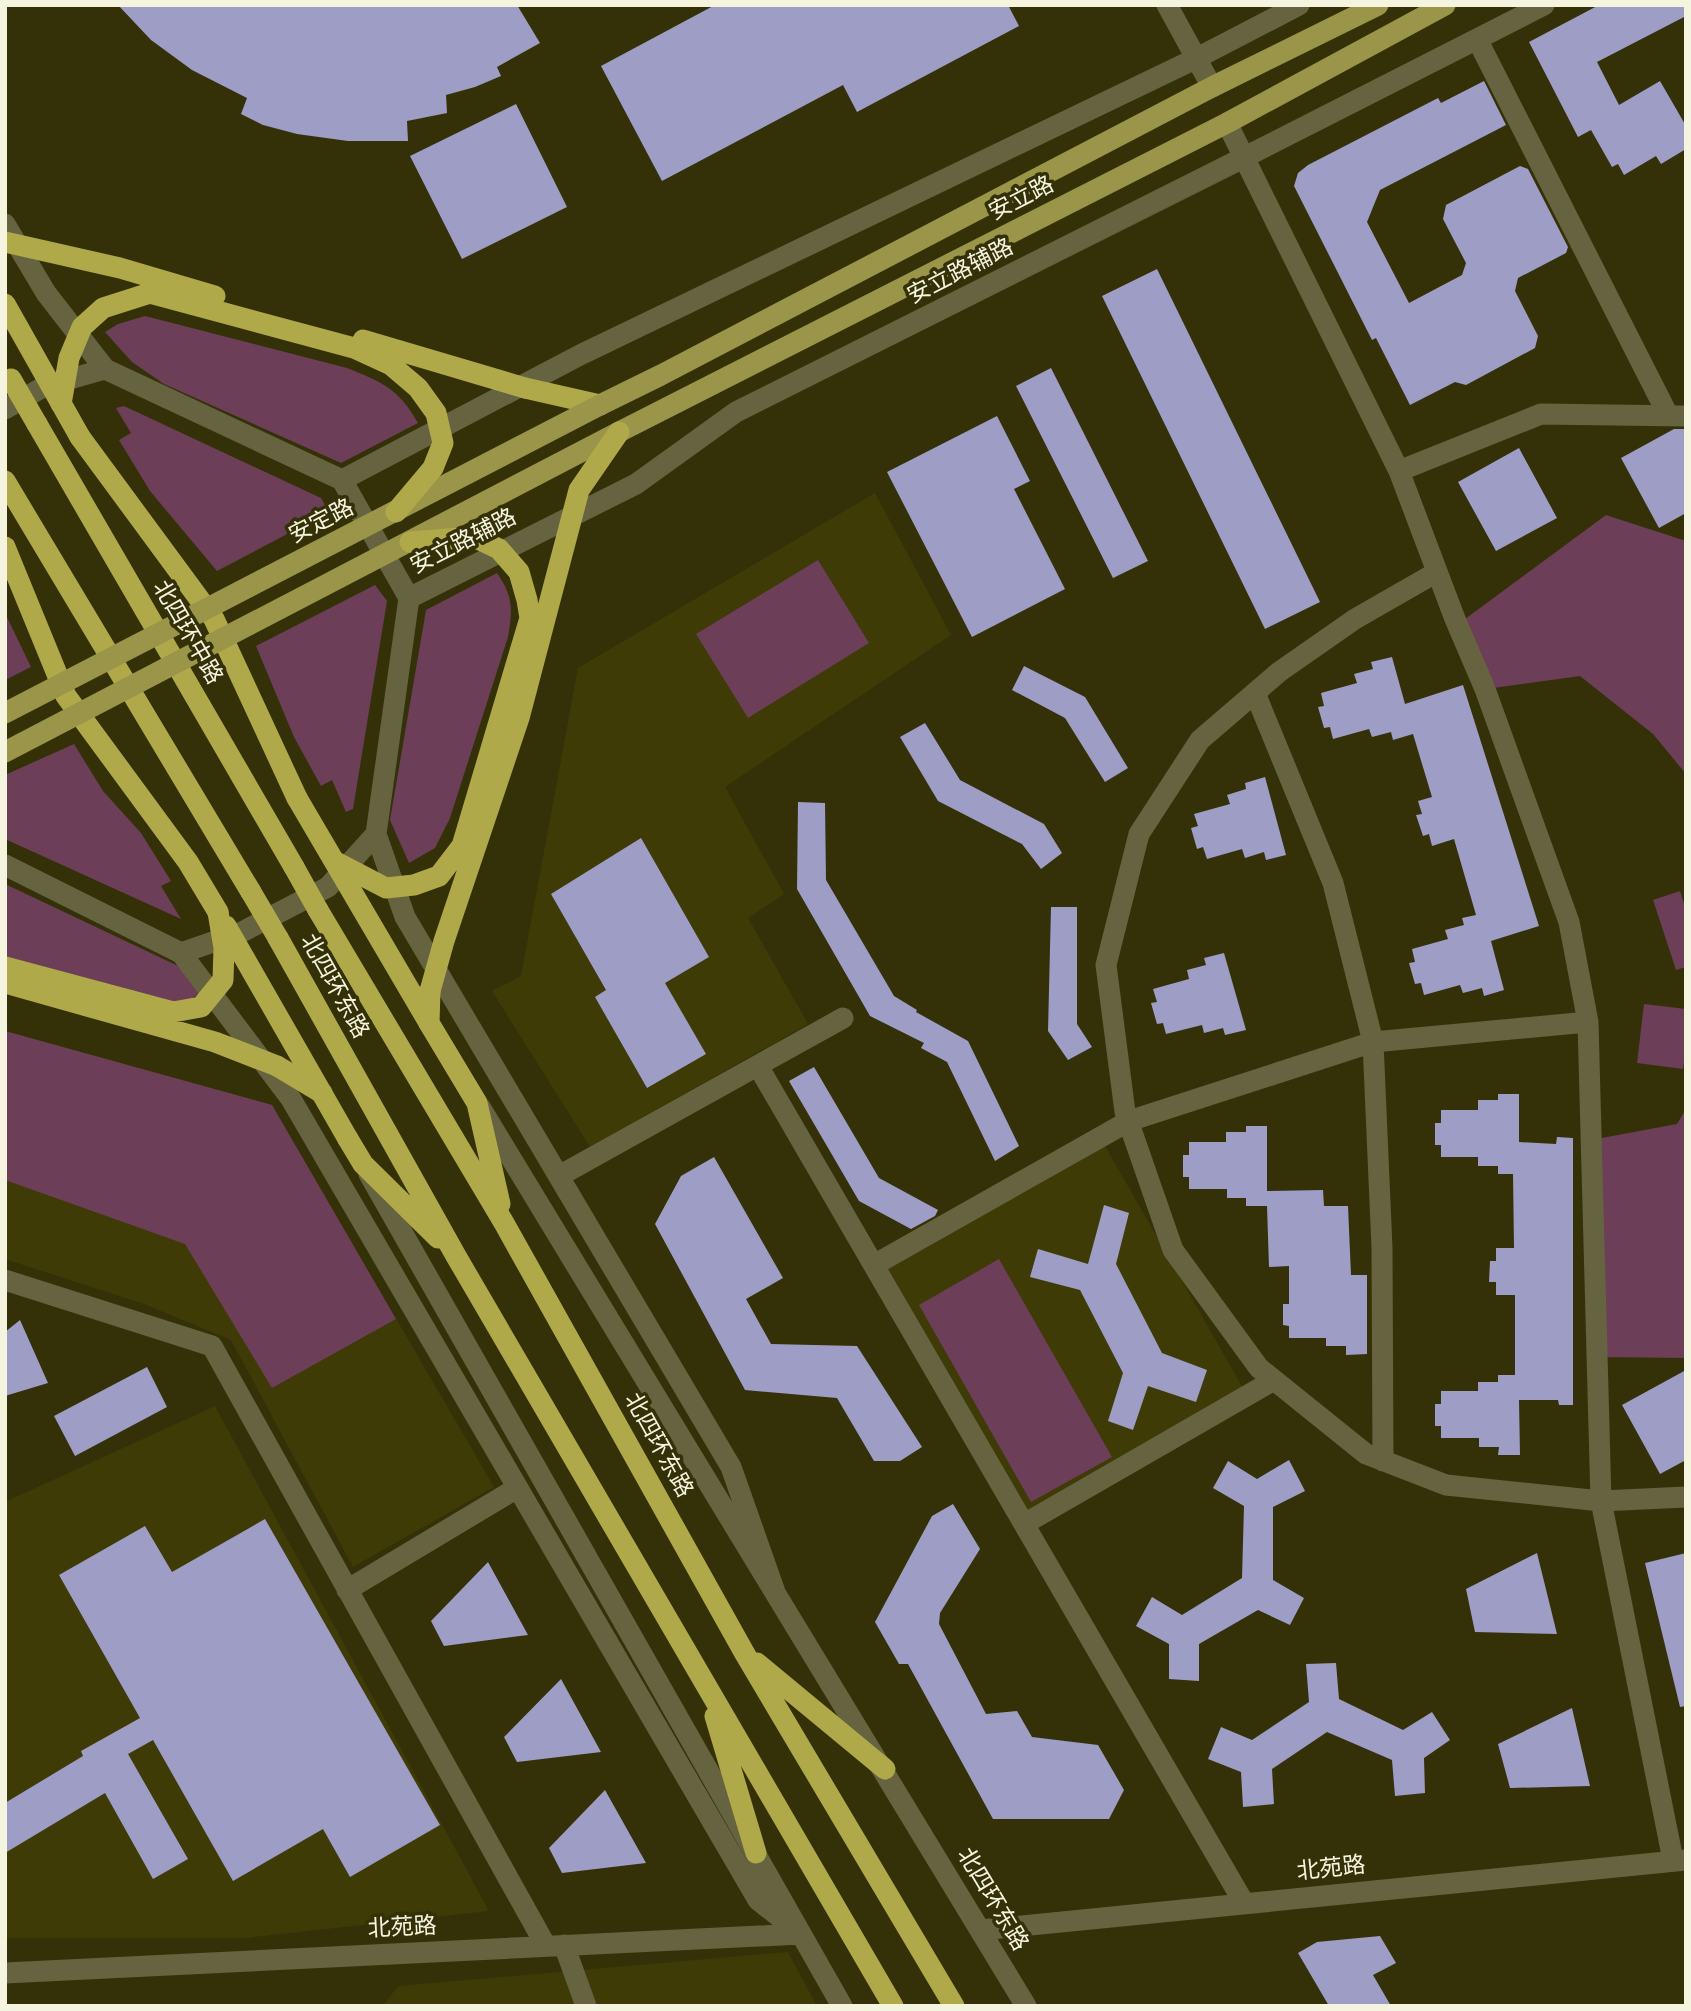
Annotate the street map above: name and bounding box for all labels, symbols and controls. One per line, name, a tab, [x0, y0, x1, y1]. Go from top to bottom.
street label: 安立路	[984, 170, 1058, 226]
street label: 安立路辅路	[903, 233, 1017, 309]
street label: 安定路	[284, 493, 358, 549]
street label: 安立路辅路	[406, 503, 520, 579]
street label: 北四环中路	[148, 575, 228, 689]
street label: 北四环东路	[295, 929, 375, 1043]
street label: 北四环东路	[619, 1388, 699, 1502]
street label: 北四环东路	[952, 1843, 1034, 1955]
street label: 北苑路	[1295, 1851, 1367, 1885]
street label: 北苑路	[367, 1912, 437, 1942]

